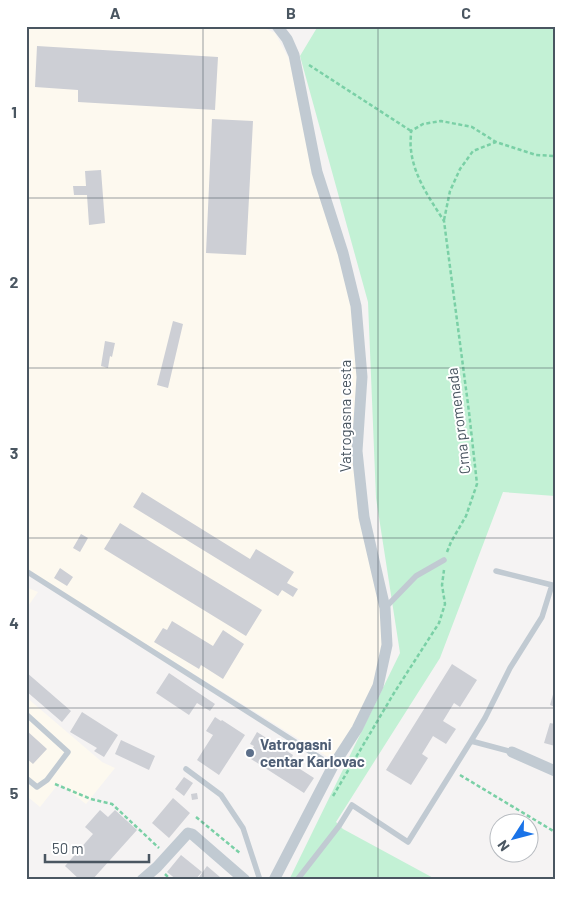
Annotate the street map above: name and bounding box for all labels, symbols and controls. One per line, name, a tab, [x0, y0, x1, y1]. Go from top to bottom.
text: A	[110, 3, 121, 22]
text: B	[286, 3, 296, 22]
text: C	[461, 3, 471, 22]
text: 1	[11, 102, 17, 121]
text: 2	[10, 272, 19, 291]
street label: Vatrogasna cesta	[336, 360, 354, 472]
street label: Crna promenada	[443, 367, 473, 475]
text: 3	[10, 443, 18, 462]
text: 4	[9, 613, 19, 632]
place label: Vatrogasni centar Karlovac	[260, 735, 365, 770]
marker: Vatrogasni centar Karlovac	[244, 747, 256, 759]
text: 5	[10, 783, 19, 802]
north arrow	[488, 814, 538, 864]
scale bar	[45, 831, 149, 863]
text: N	[493, 837, 513, 855]
text: 50 m	[52, 839, 84, 857]

